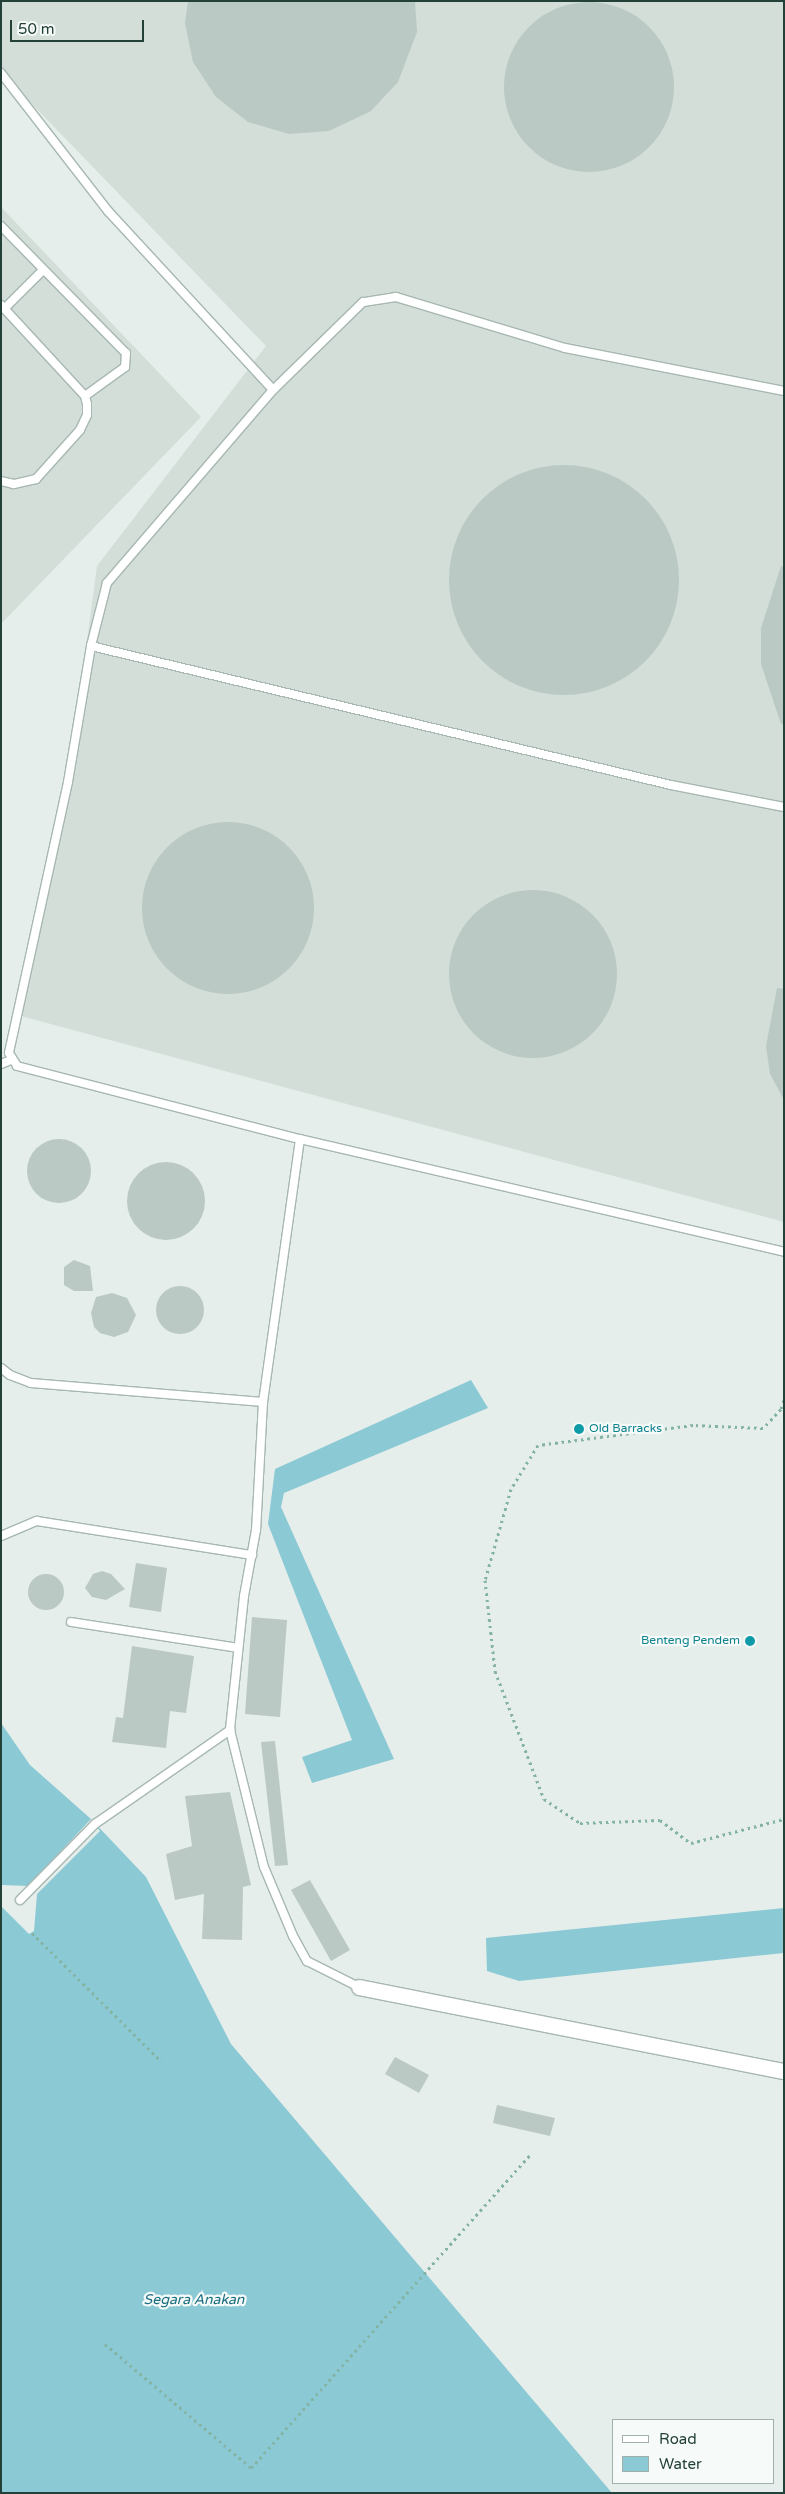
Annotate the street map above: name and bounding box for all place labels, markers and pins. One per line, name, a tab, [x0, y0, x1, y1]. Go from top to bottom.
place label: Old Barracks	[589, 1422, 662, 1436]
marker: Old Barracks	[573, 1423, 585, 1435]
place label: Benteng Pendem	[641, 1634, 740, 1648]
marker: Benteng Pendem	[744, 1635, 756, 1647]

